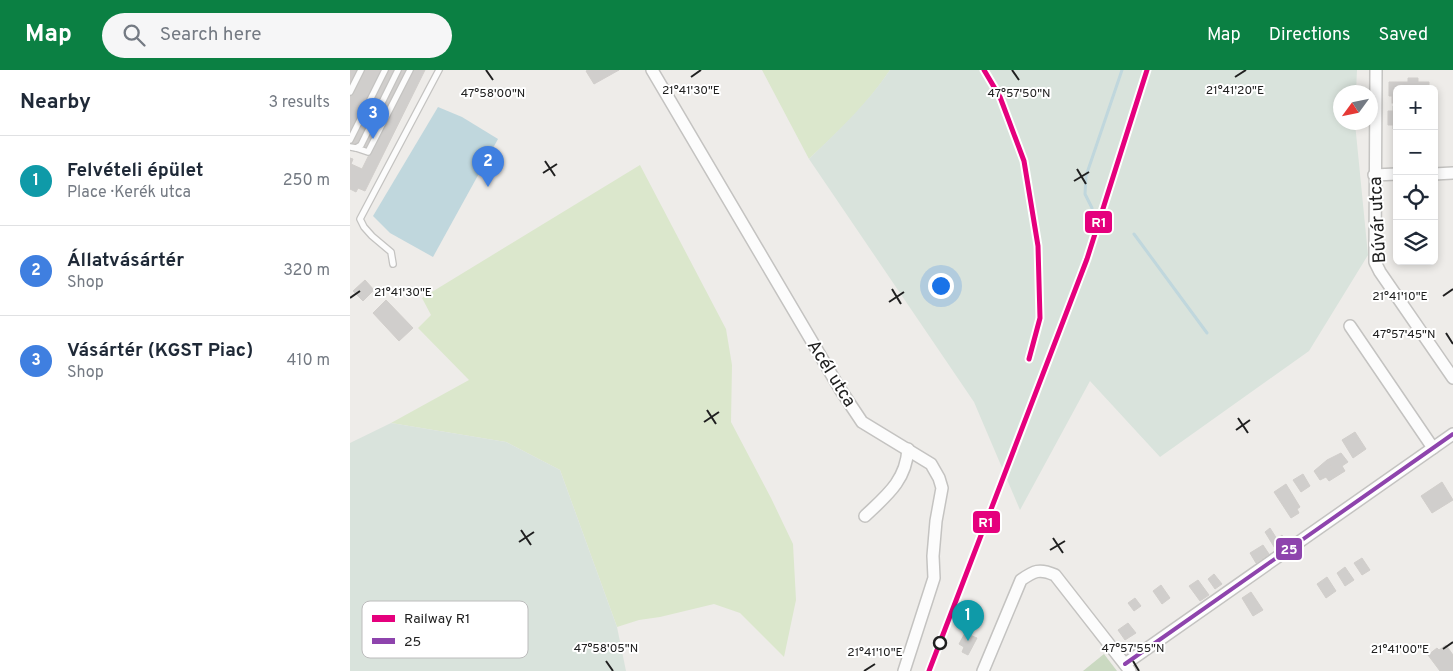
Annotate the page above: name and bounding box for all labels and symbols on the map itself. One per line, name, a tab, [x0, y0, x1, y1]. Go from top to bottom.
text: 21°41'30"E	[662, 83, 720, 99]
text: 21°41'20"E	[1206, 83, 1264, 99]
north arrow	[1333, 85, 1378, 130]
text: 47°58'00"N	[461, 86, 525, 102]
text: 47°57'50"N	[987, 86, 1051, 102]
pin: 3	[357, 98, 389, 139]
pin: 2	[472, 146, 504, 187]
street label: Búvár utca	[1365, 176, 1392, 264]
line badge: R1	[1084, 210, 1113, 234]
text: R1	[1091, 215, 1107, 232]
your location	[928, 273, 954, 299]
text: 21°41'30"E	[374, 285, 432, 301]
text: 21°41'10"E	[1372, 289, 1428, 305]
text: 47°57'45"N	[1373, 327, 1435, 343]
street label: Acél utca	[801, 336, 860, 412]
line badge: R1	[972, 510, 1001, 534]
text: R1	[978, 515, 994, 532]
line badge: 25	[1275, 537, 1303, 561]
text: 25	[1280, 542, 1298, 559]
pin: 1	[952, 600, 984, 641]
legend	[362, 601, 528, 658]
text: Railway R1	[404, 611, 470, 628]
text: 25	[404, 634, 421, 651]
unlabelled marker	[933, 636, 947, 650]
text: 47°58'05"N	[574, 641, 638, 657]
text: 47°57'55"N	[1102, 641, 1164, 657]
text: 21°41'00"E	[1371, 642, 1429, 658]
text: 21°41'10"E	[847, 645, 903, 661]

